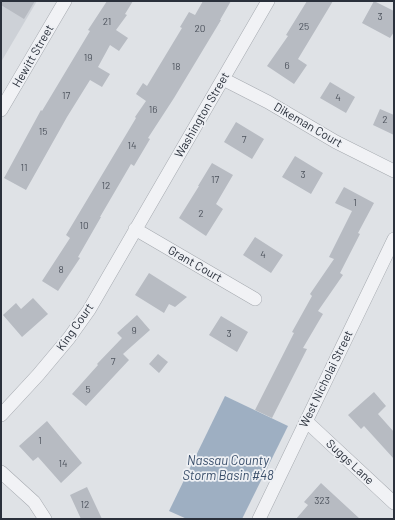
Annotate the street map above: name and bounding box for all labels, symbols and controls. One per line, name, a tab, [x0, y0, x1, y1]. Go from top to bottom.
house number: 3	[377, 11, 383, 23]
house number: 21	[103, 16, 111, 28]
house number: 25	[299, 21, 309, 33]
street label: Hewitt Street	[9, 22, 57, 90]
house number: 20	[194, 23, 206, 35]
house number: 19	[84, 52, 92, 64]
house number: 6	[284, 60, 290, 72]
house number: 18	[172, 61, 180, 73]
street label: Washington Street	[172, 70, 232, 160]
house number: 17	[62, 90, 70, 102]
house number: 4	[335, 92, 341, 104]
street label: Dikeman Court	[271, 100, 345, 150]
house number: 16	[149, 104, 157, 116]
house number: 2	[382, 114, 388, 126]
house number: 15	[39, 126, 47, 138]
house number: 7	[242, 134, 246, 146]
house number: 14	[127, 140, 137, 152]
house number: 11	[20, 162, 28, 174]
house number: 3	[300, 169, 306, 181]
house number: 17	[211, 174, 219, 186]
house number: 12	[102, 180, 110, 192]
house number: 1	[353, 197, 357, 209]
house number: 2	[198, 208, 204, 220]
house number: 10	[79, 220, 89, 232]
street label: Grant Court	[165, 243, 225, 285]
house number: 4	[260, 249, 266, 261]
house number: 8	[58, 264, 64, 276]
street label: King Court	[53, 300, 97, 354]
house number: 9	[131, 325, 137, 337]
house number: 3	[226, 328, 232, 340]
street label: West Nicholai Street	[296, 328, 356, 430]
house number: 7	[111, 356, 115, 368]
house number: 5	[85, 384, 91, 396]
house number: 1	[38, 435, 42, 447]
street label: Suggs Lane	[323, 436, 377, 488]
water label: Nassau County Storm Basin #48	[182, 453, 274, 484]
house number: 14	[58, 458, 68, 470]
house number: 323	[314, 495, 330, 507]
house number: 12	[81, 499, 89, 511]

